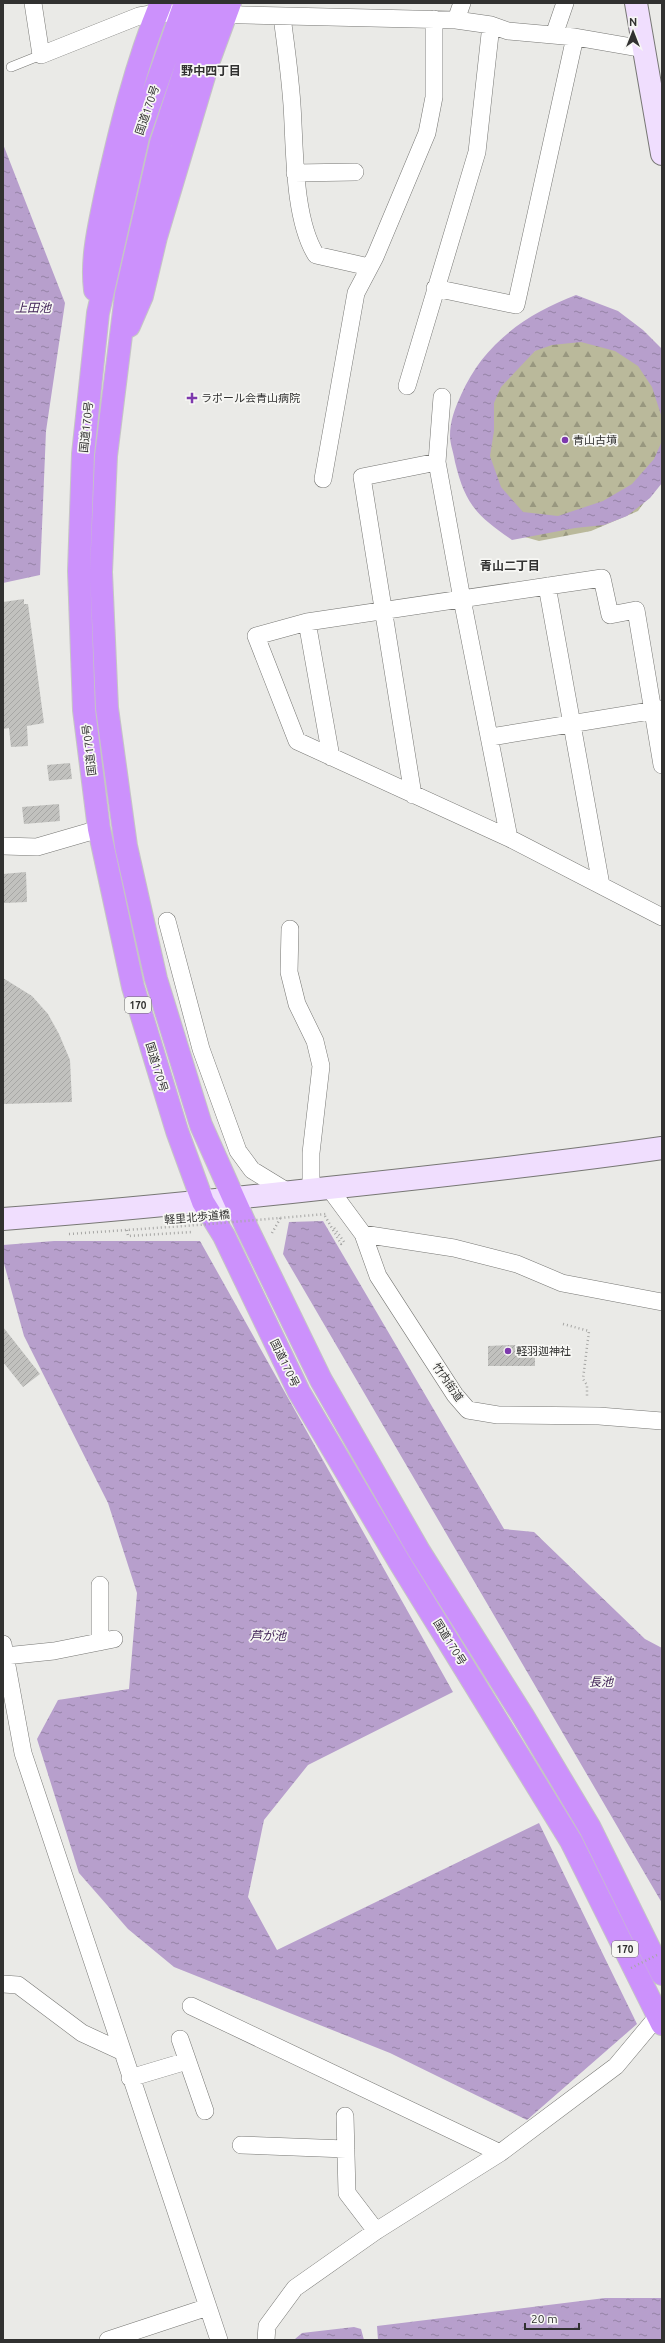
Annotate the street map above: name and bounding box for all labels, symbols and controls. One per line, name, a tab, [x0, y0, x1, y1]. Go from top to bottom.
north arrow	[613, 12, 653, 52]
text: N	[629, 16, 637, 28]
district label: 野中四丁目	[181, 64, 241, 77]
street label: 国道170号	[133, 84, 161, 136]
water label: 上田池	[15, 301, 52, 314]
marker: ラポール会青山病院	[186, 392, 198, 404]
place label: ラポール会青山病院	[201, 392, 300, 404]
street label: 国道170号	[77, 401, 95, 453]
place label: 青山古墳	[573, 434, 617, 446]
marker: 青山古墳	[560, 435, 570, 445]
district label: 青山二丁目	[480, 559, 540, 572]
street label: 国道170号	[80, 724, 98, 776]
road number: 170	[125, 997, 151, 1013]
street label: 国道170号	[144, 1041, 170, 1093]
street label: 軽里北歩道橋	[164, 1208, 230, 1226]
street label: 国道170号	[268, 1337, 302, 1389]
place label: 軽羽迦神社	[516, 1345, 571, 1357]
marker: 軽羽迦神社	[503, 1346, 513, 1356]
street label: 竹内街道	[430, 1361, 466, 1403]
street label: 国道170号	[431, 1617, 469, 1667]
water label: 芦が池	[250, 1629, 287, 1642]
water label: 長池	[589, 1675, 614, 1688]
road number: 170	[612, 1941, 638, 1957]
scale bar	[525, 2305, 579, 2331]
text: 20 m	[531, 2312, 558, 2325]

